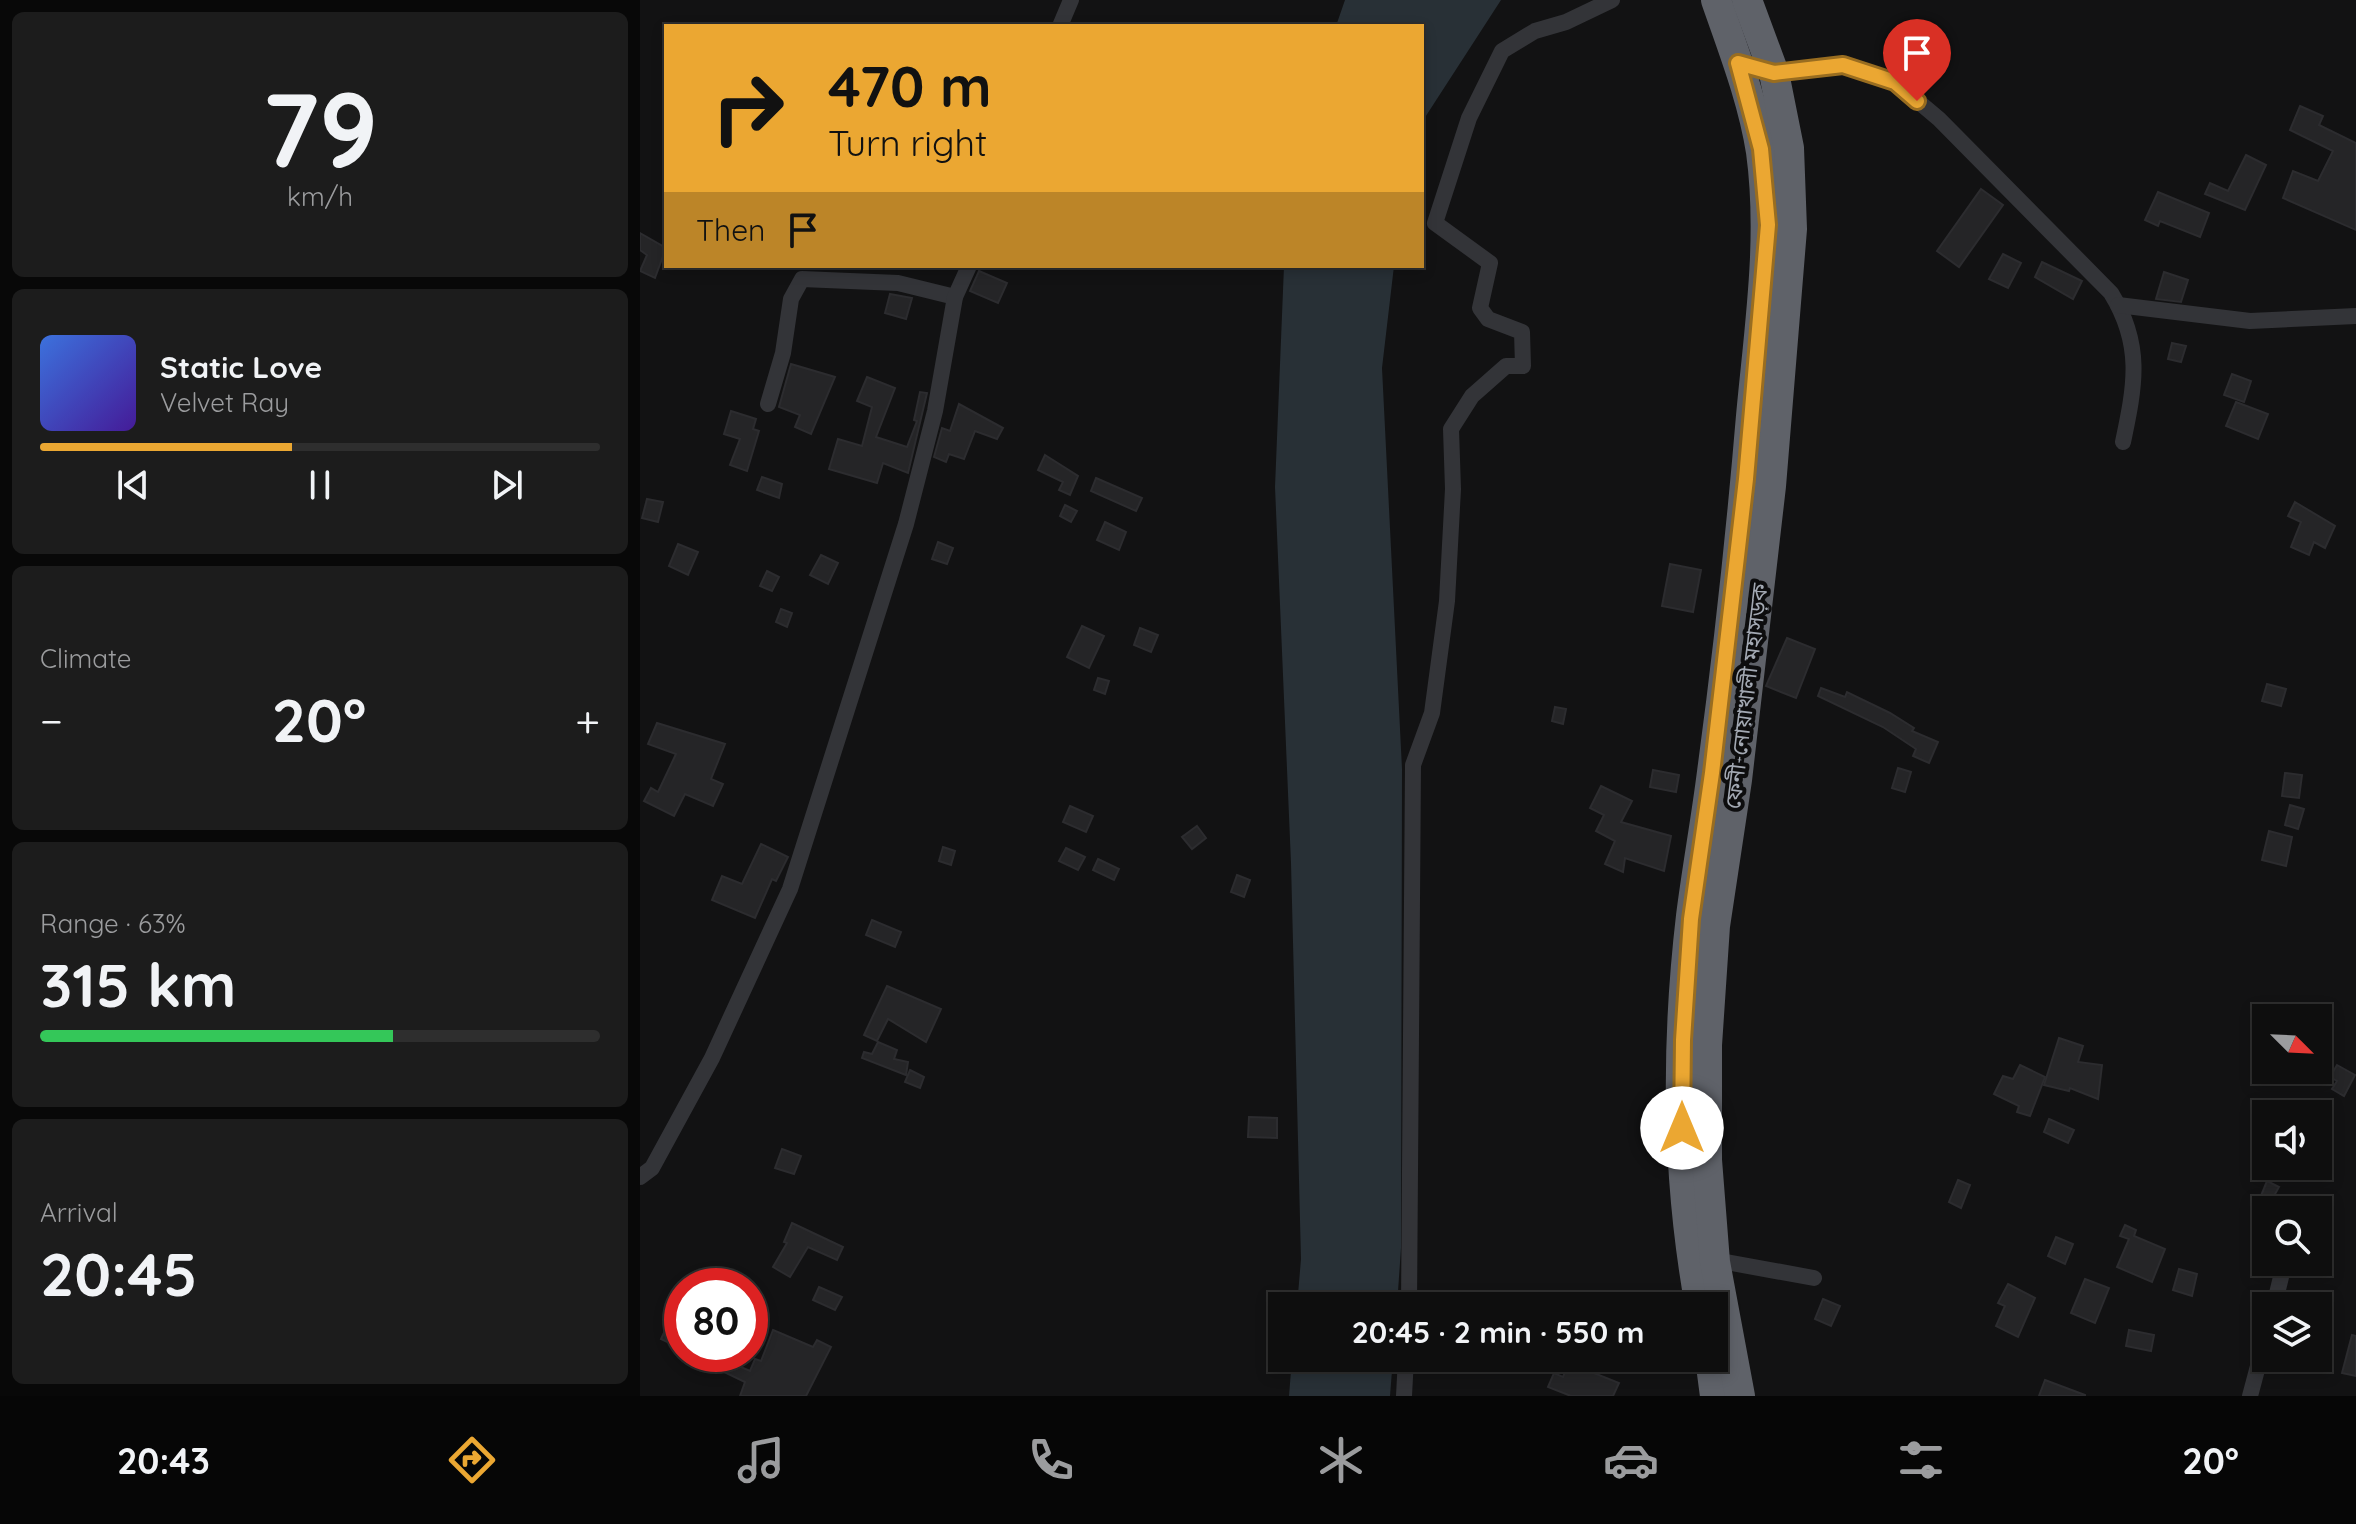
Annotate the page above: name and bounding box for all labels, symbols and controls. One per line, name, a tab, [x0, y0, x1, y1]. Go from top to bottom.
pin	[1883, 19, 1951, 101]
icon: arrive	[1895, 31, 1939, 75]
text: 470 m	[828, 51, 992, 121]
icon: right	[696, 56, 800, 160]
text: 79	[262, 63, 378, 193]
text: Turn right	[828, 120, 987, 165]
text: km/h	[287, 180, 353, 213]
icon: arrive	[781, 208, 825, 252]
text: Then	[696, 211, 765, 249]
text: Static Love	[160, 348, 322, 386]
text: Velvet Ray	[160, 386, 289, 419]
icon: previous	[111, 463, 155, 507]
icon: pause	[298, 463, 342, 507]
icon: next	[485, 463, 529, 507]
street label: ফেনী-নোয়াখালী মহাসড়ক	[1718, 581, 1774, 810]
text: Climate	[40, 642, 131, 675]
text: 20°	[272, 682, 366, 757]
text: −	[40, 693, 63, 748]
text: +	[575, 693, 600, 748]
text: Range · 63%	[40, 907, 186, 940]
text: 315 km	[40, 947, 236, 1022]
north arrow	[2252, 1004, 2332, 1084]
map controls	[2252, 1004, 2332, 1372]
position arrow	[1640, 1086, 1724, 1170]
button: sound	[2252, 1100, 2332, 1180]
text: Arrival	[40, 1196, 118, 1229]
button: search	[2252, 1196, 2332, 1276]
text: 20:45	[40, 1236, 197, 1311]
speed limit sign: 80	[664, 1268, 768, 1372]
button: layers	[2252, 1292, 2332, 1372]
text: 20:45 · 2 min · 550 m	[1352, 1313, 1644, 1351]
icon: directions	[444, 1432, 500, 1488]
icon: music	[733, 1432, 789, 1488]
icon: phone	[1023, 1432, 1079, 1488]
icon: climate	[1313, 1432, 1369, 1488]
icon: car	[1603, 1432, 1659, 1488]
icon: filters	[1893, 1432, 1949, 1488]
text: 20:43	[117, 1438, 210, 1483]
text: 20°	[2182, 1438, 2239, 1483]

